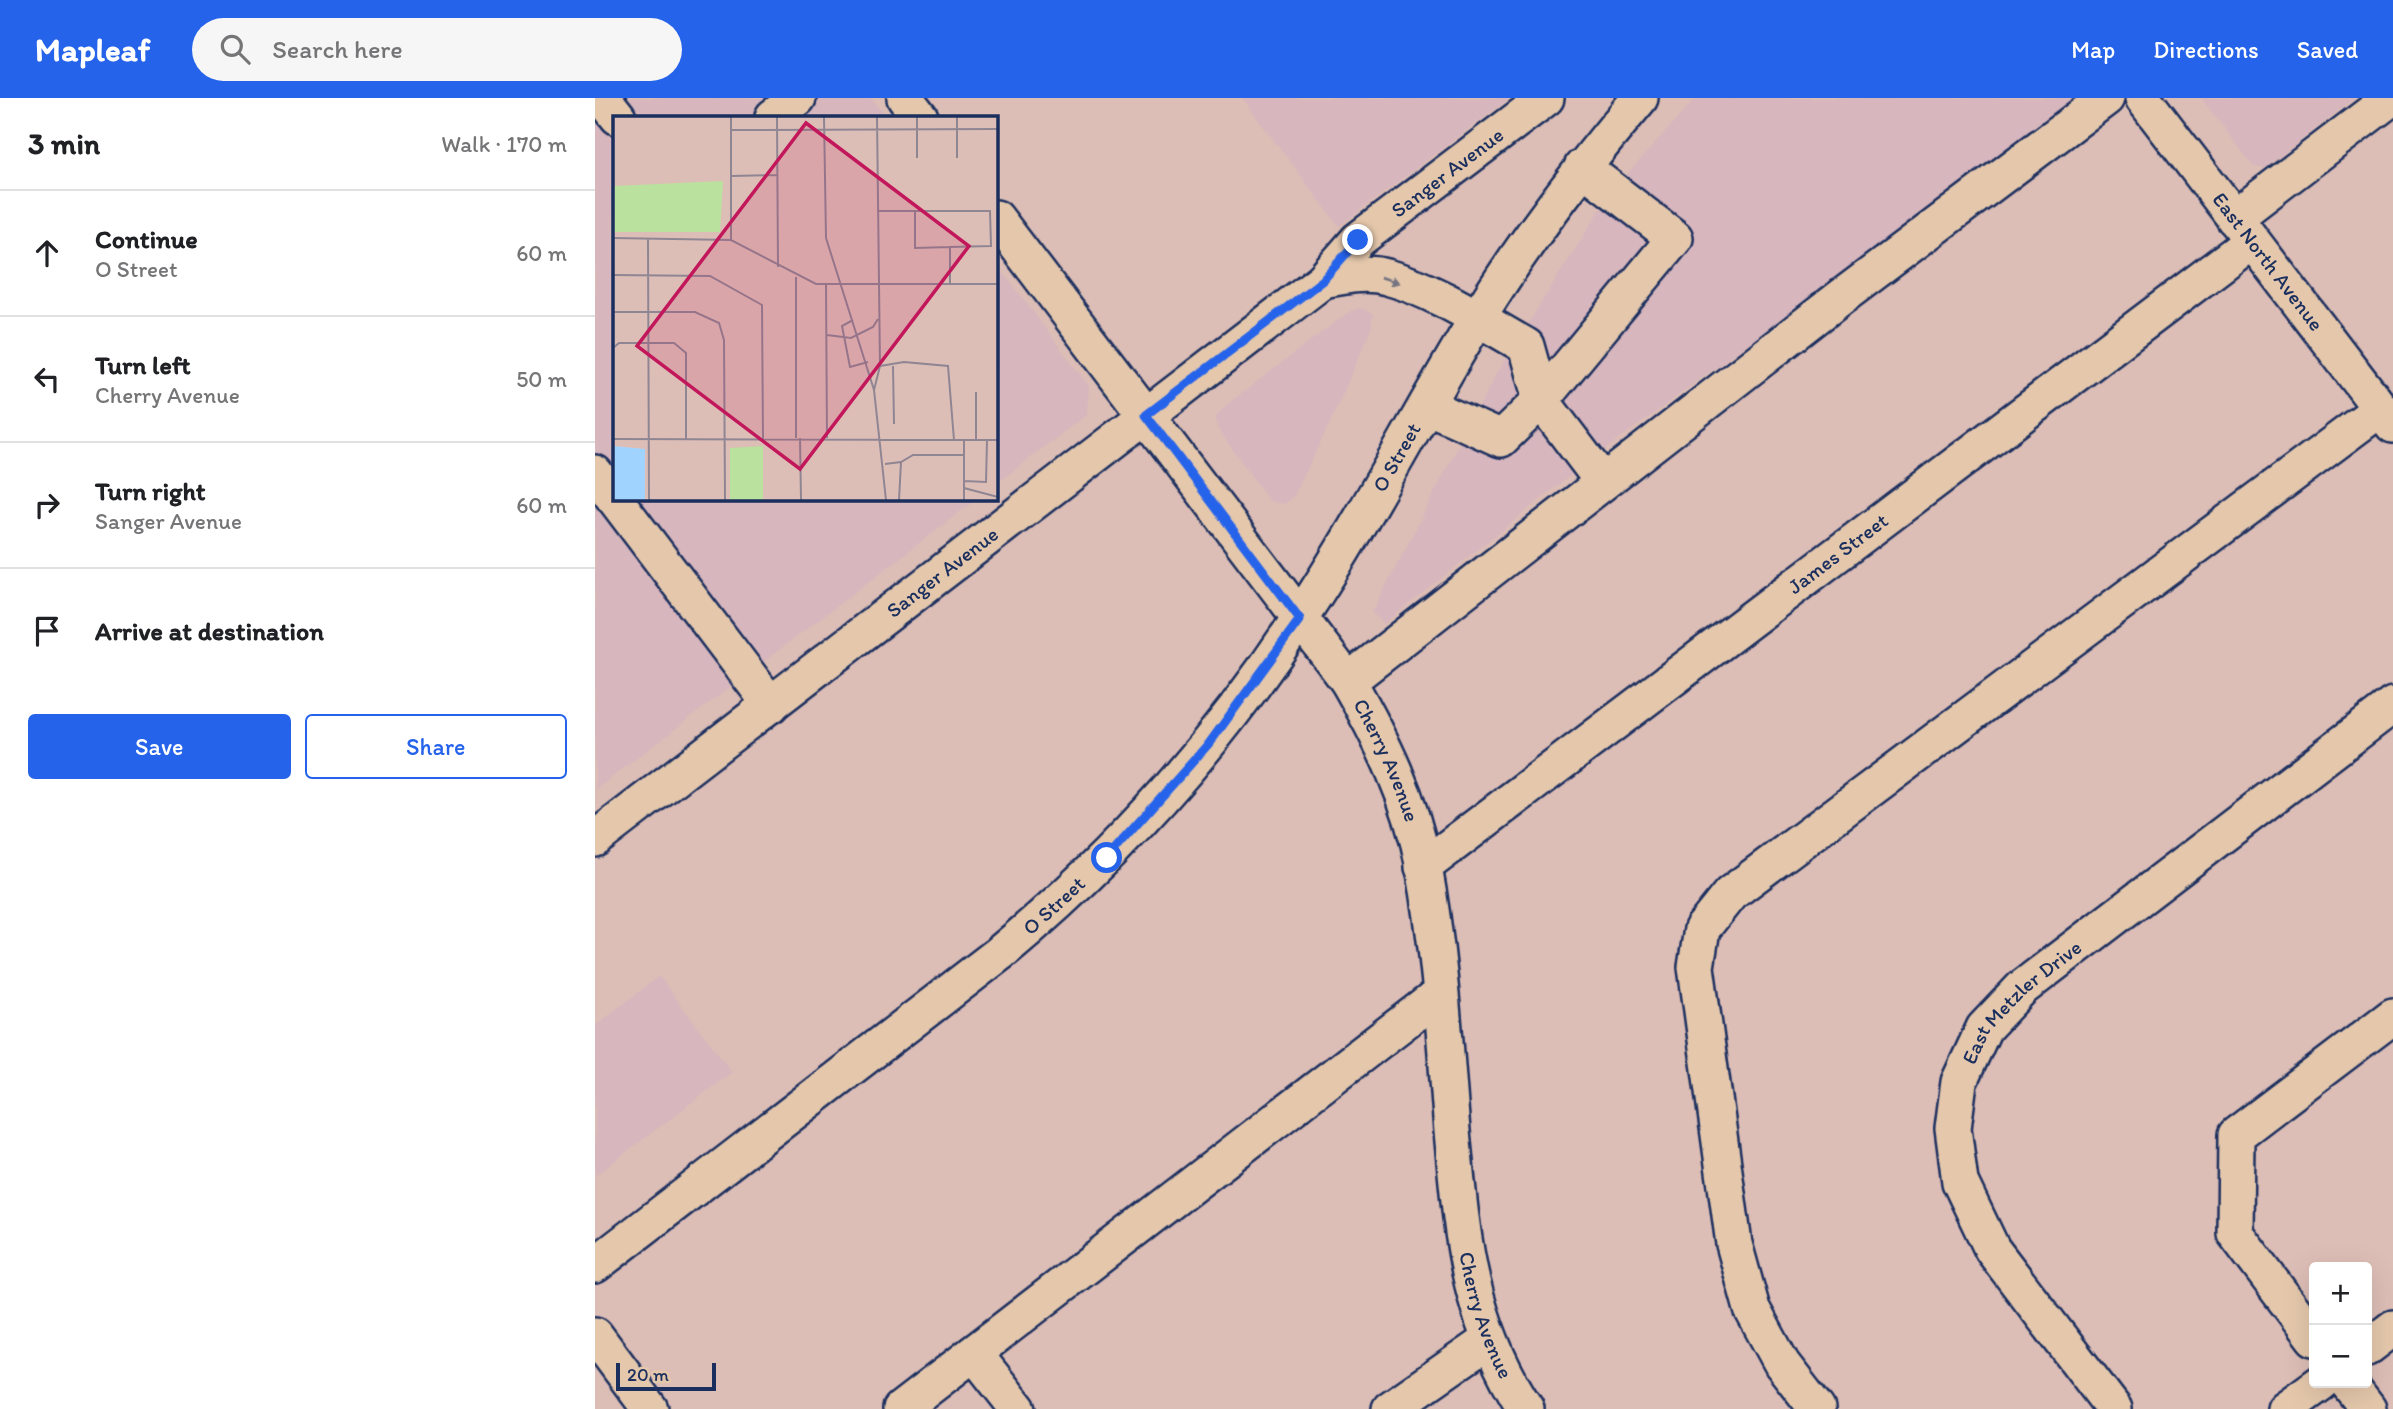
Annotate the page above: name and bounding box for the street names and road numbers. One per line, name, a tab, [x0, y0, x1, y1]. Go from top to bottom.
street label: Sanger Avenue	[1386, 122, 1508, 223]
street label: East North Avenue	[2208, 187, 2329, 336]
street label: O Street	[1367, 418, 1426, 496]
street label: James Street	[1783, 507, 1893, 599]
street label: Sanger Avenue	[881, 521, 1003, 623]
street label: Cherry Avenue	[1348, 694, 1425, 825]
street label: O Street	[1017, 871, 1090, 940]
street label: East Metzler Drive	[1956, 934, 2086, 1068]
street label: Cherry Avenue	[1454, 1249, 1519, 1383]

